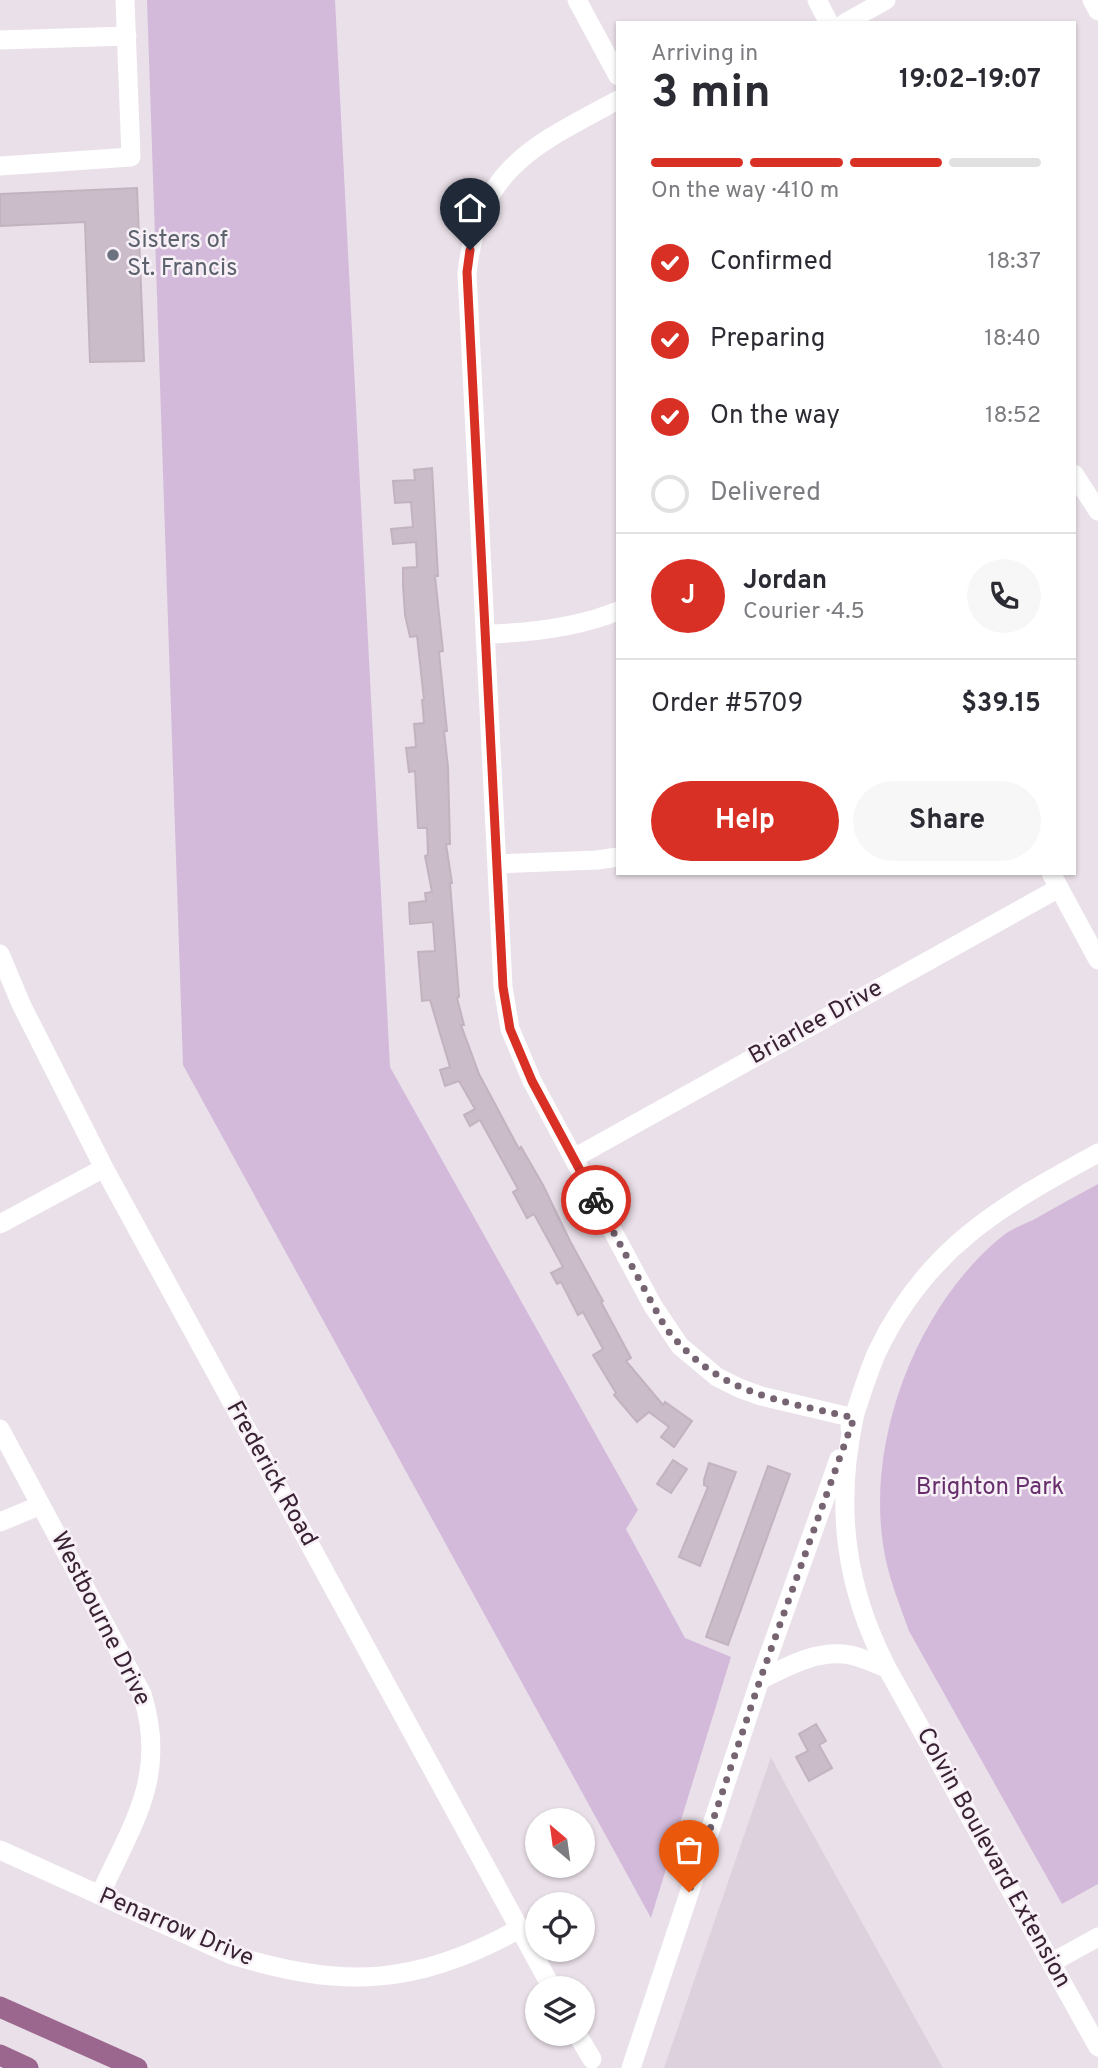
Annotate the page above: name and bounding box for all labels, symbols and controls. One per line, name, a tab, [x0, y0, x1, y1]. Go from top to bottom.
text: Arriving in	[651, 40, 758, 69]
text: 19:02–19:07	[899, 64, 1041, 97]
text: 3 min	[651, 65, 771, 124]
text: On the way · 410 m	[651, 177, 839, 206]
pin	[440, 178, 500, 250]
icon: home	[451, 189, 489, 227]
place label: Sisters of St. Francis	[127, 226, 237, 284]
icon: check	[651, 244, 689, 282]
text: Confirmed	[710, 246, 833, 279]
marker: Sisters of St. Francis	[105, 247, 121, 263]
text: 18:37	[988, 248, 1041, 277]
icon: check	[651, 321, 689, 359]
text: Preparing	[710, 323, 825, 356]
text: 18:40	[984, 325, 1041, 354]
icon: check	[651, 398, 689, 436]
text: On the way	[710, 400, 840, 433]
text: 18:52	[985, 402, 1041, 431]
text: Delivered	[710, 477, 821, 510]
button: phone	[967, 559, 1041, 633]
text: Jordan	[743, 565, 827, 598]
text: J	[681, 580, 695, 613]
text: Courier · 4.5	[743, 598, 865, 627]
text: Order #5709	[651, 688, 803, 721]
text: $39.15	[961, 688, 1041, 721]
button: Help	[651, 781, 839, 861]
button: Share	[853, 781, 1041, 861]
street label: Briarlee Drive	[744, 974, 888, 1072]
courier	[561, 1165, 631, 1235]
icon: bike	[577, 1181, 615, 1219]
street label: Frederick Road	[219, 1396, 323, 1552]
park label: Brighton Park	[916, 1473, 1064, 1503]
street label: Westbourne Drive	[43, 1527, 157, 1711]
street label: Colvin Boulevard Extension	[909, 1722, 1077, 1994]
north arrow	[525, 1808, 595, 1878]
map controls	[525, 1808, 595, 2046]
pin	[659, 1820, 719, 1892]
icon: bag	[670, 1831, 708, 1869]
street label: Penarrow Drive	[94, 1882, 258, 1974]
button: locate	[525, 1892, 595, 1962]
button: layers	[525, 1976, 595, 2046]

